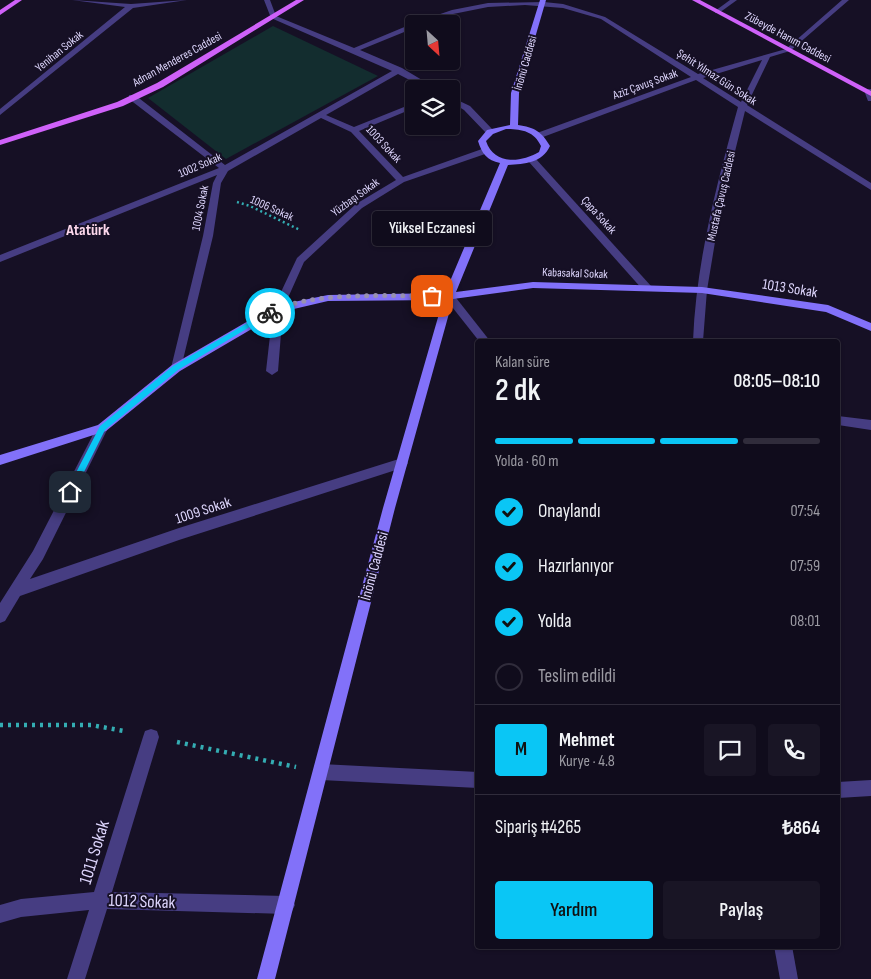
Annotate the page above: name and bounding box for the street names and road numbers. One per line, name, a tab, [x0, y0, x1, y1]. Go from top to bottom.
street label: Zübeyde Hanım Caddesi	[742, 8, 833, 66]
street label: Yenihan Sokak	[32, 27, 87, 75]
street label: Adnan Menderes Caddesi	[129, 29, 224, 91]
street label: İnönü Caddesi	[511, 34, 540, 92]
street label: Şehit Yılmaz Gün Sokak	[674, 46, 760, 109]
street label: Aziz Çavuş Sokak	[610, 66, 680, 103]
street label: 1003 Sokak	[363, 122, 405, 166]
street label: 1002 Sokak	[176, 149, 225, 181]
street label: Mustafa Çavuş Caddesi	[704, 150, 739, 243]
street label: Yüzbaşı Sokak	[328, 175, 383, 220]
street label: 1004 Sokak	[189, 184, 212, 232]
street label: 1006 Sokak	[248, 192, 296, 225]
street label: Çapa Sokak	[578, 193, 620, 238]
street label: Kabasakal Sokak	[542, 265, 608, 282]
street label: 1013 Sokak	[761, 275, 819, 302]
street label: 1009 Sokak	[173, 492, 234, 528]
street label: İnönü Caddesi	[356, 530, 393, 603]
street label: 1011 Sokak	[75, 818, 114, 887]
street label: 1012 Sokak	[108, 890, 176, 913]

